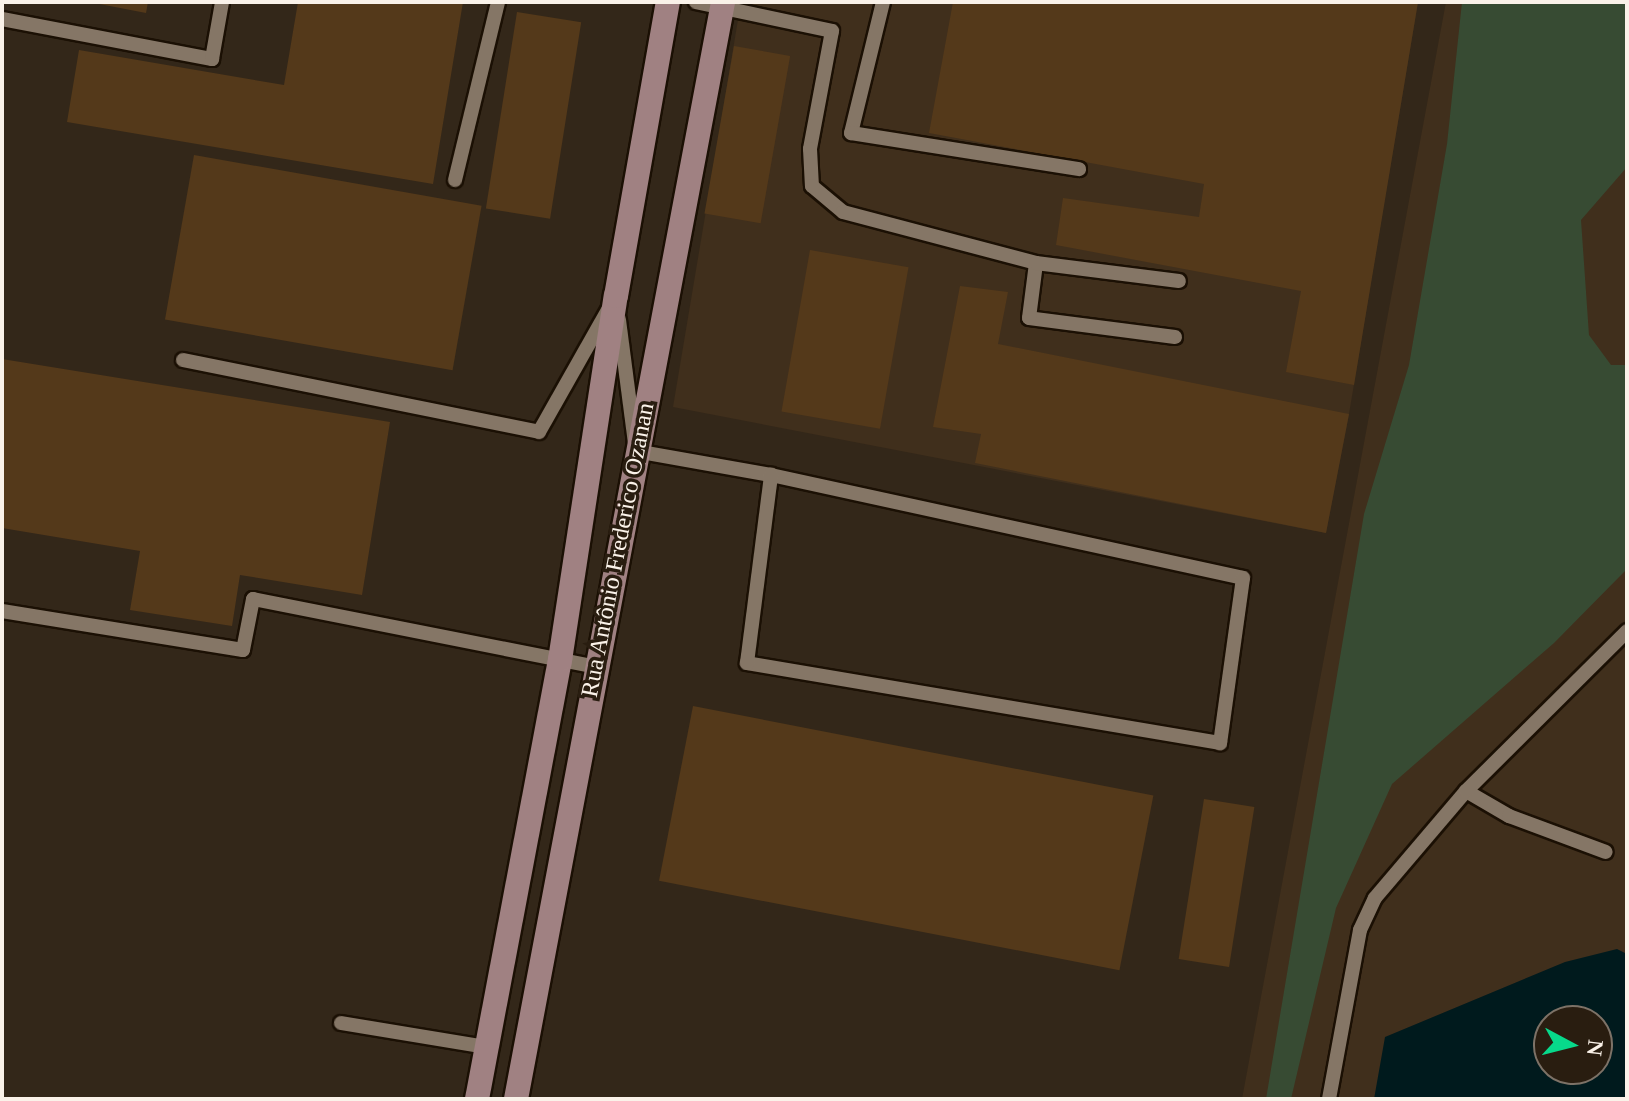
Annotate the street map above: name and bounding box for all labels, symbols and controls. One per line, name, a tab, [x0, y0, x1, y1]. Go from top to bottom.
street label: Rua Antônio Frederico Ozanan	[575, 400, 661, 700]
north arrow	[1533, 1005, 1613, 1085]
text: N	[1582, 1038, 1609, 1057]

